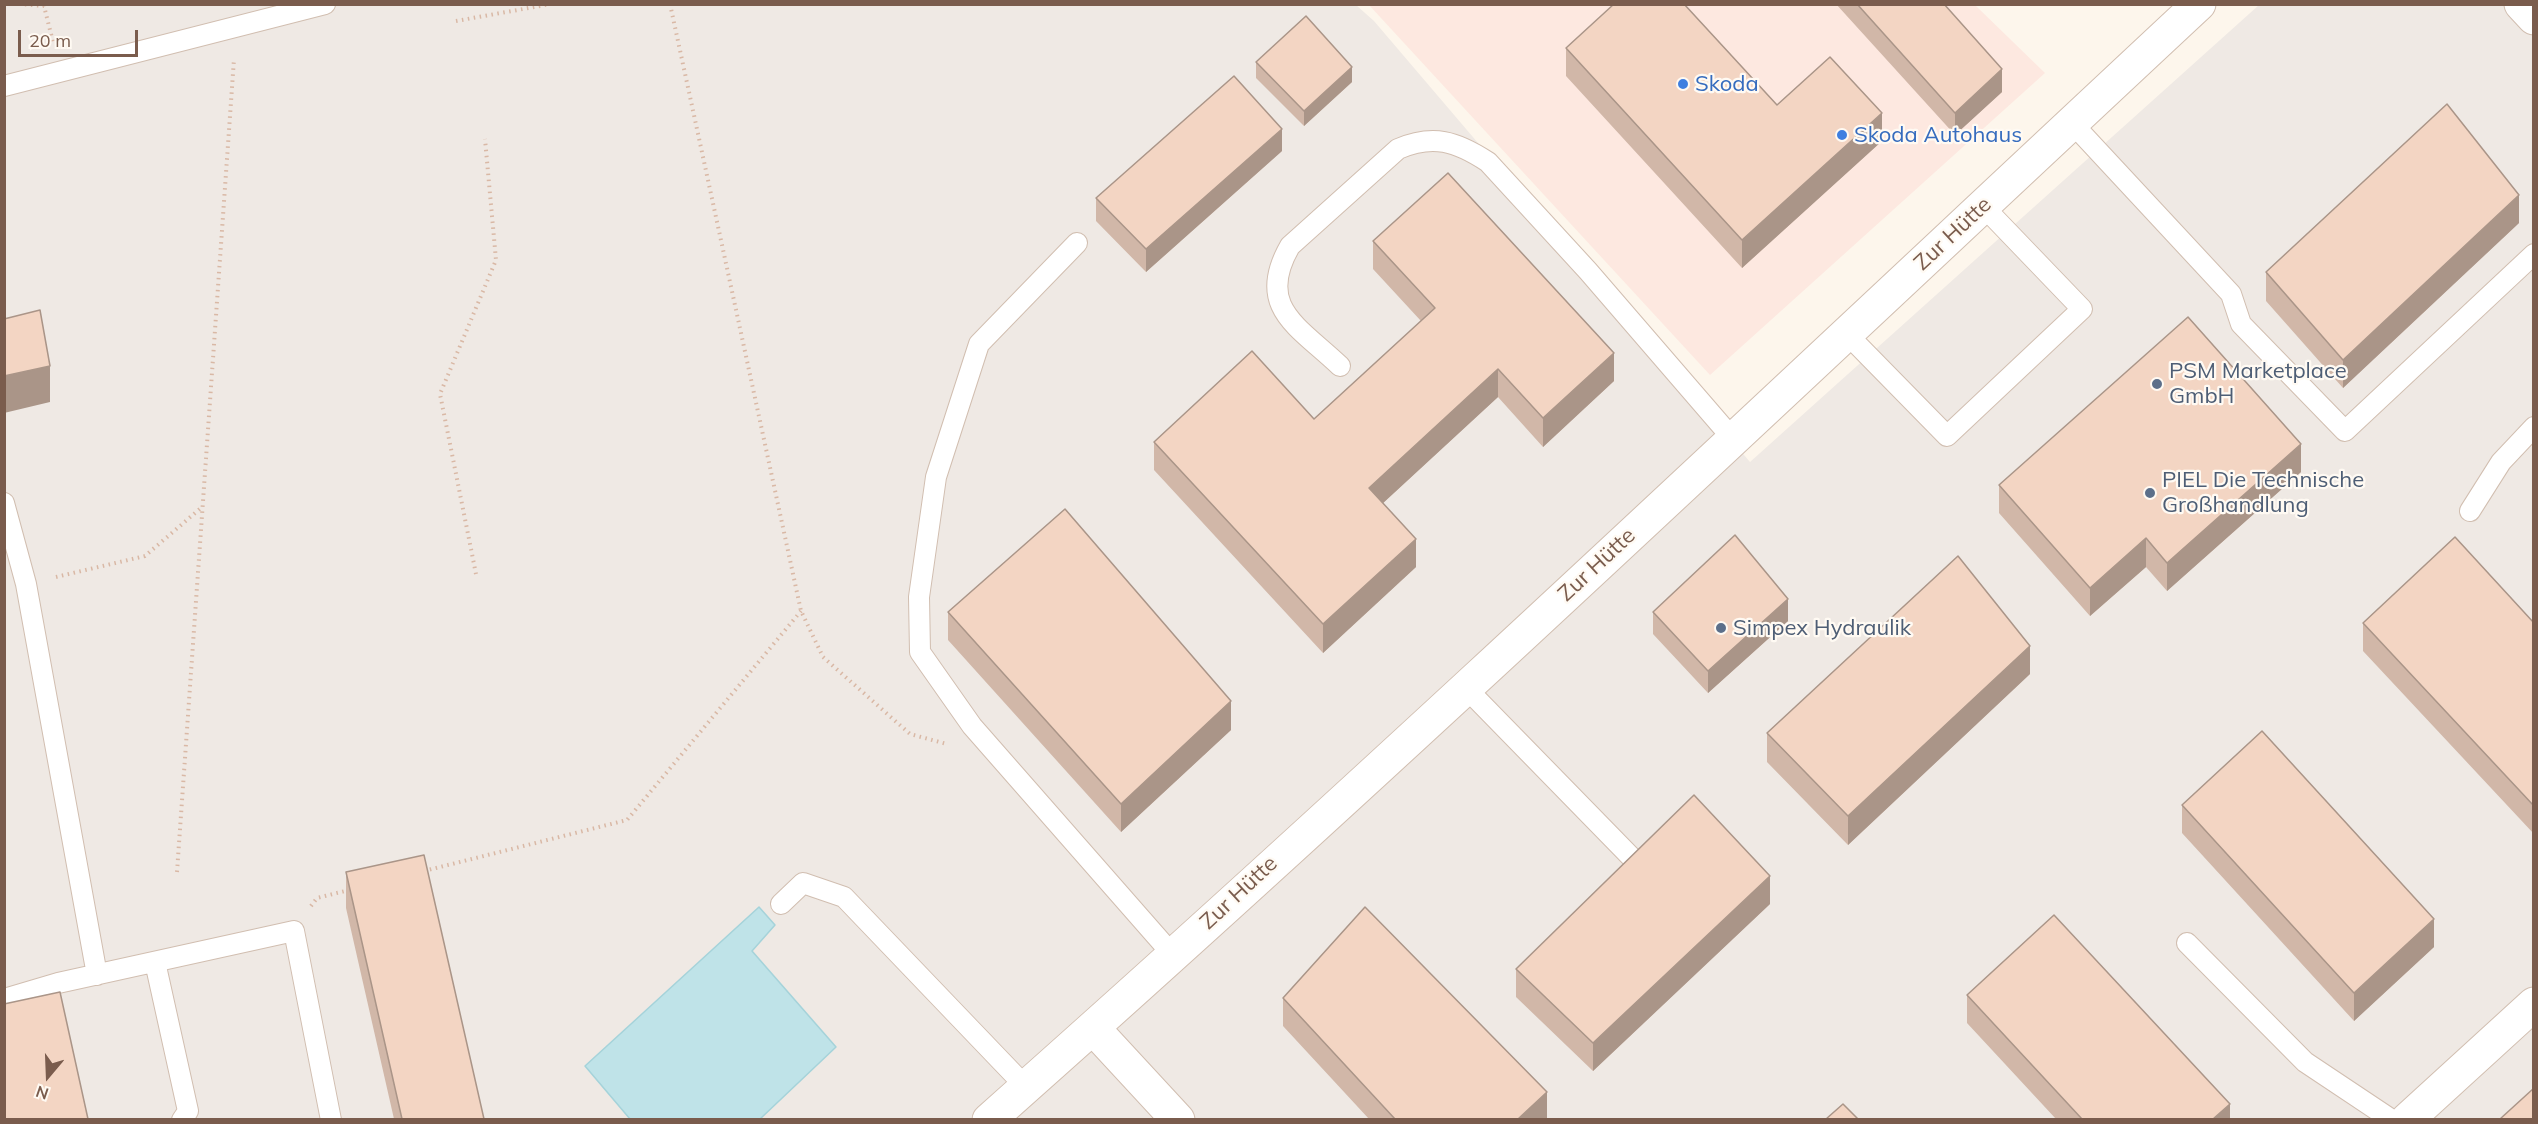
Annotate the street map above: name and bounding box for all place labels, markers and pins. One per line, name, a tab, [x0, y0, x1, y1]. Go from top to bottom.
place label: Skoda	[1695, 71, 1759, 97]
marker: Skoda	[1676, 77, 1690, 91]
place label: Skoda Autohaus	[1854, 122, 2022, 148]
marker: Skoda Autohaus	[1835, 128, 1849, 142]
place label: PSM Marketplace GmbH	[2169, 358, 2347, 410]
marker: PSM Marketplace GmbH	[2150, 377, 2164, 391]
place label: PIEL Die Technische Großhandlung	[2162, 467, 2364, 518]
marker: PIEL Die Technische Großhandlung	[2143, 486, 2157, 500]
place label: Simpex Hydraulik	[1733, 615, 1911, 641]
marker: Simpex Hydraulik	[1714, 621, 1728, 635]

